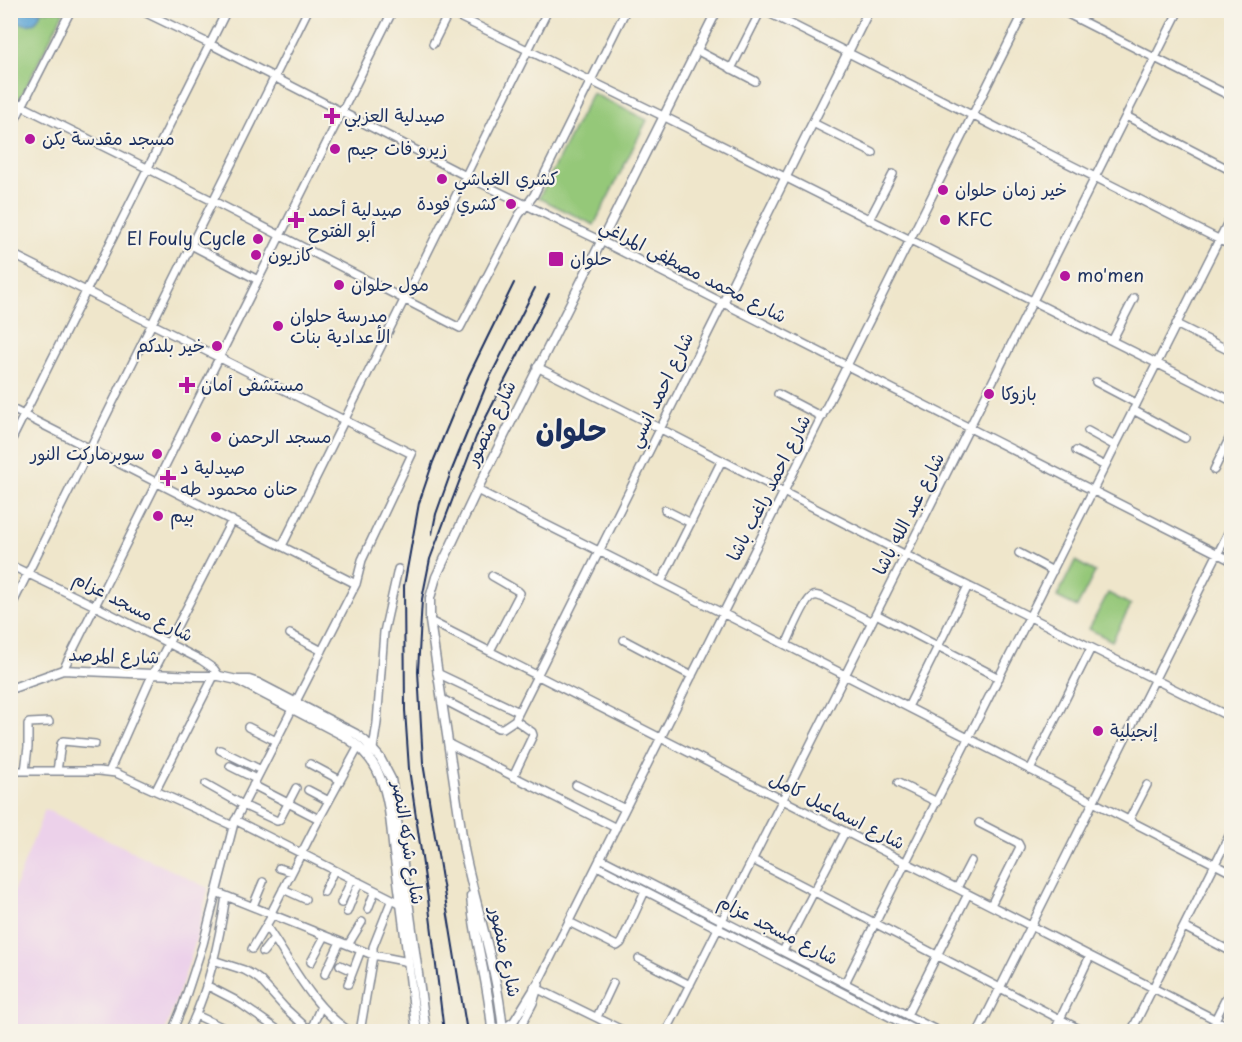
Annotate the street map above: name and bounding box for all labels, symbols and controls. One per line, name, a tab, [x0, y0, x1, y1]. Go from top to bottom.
place label: صيدلية العزبي	[344, 101, 445, 132]
marker: صيدلية العزبي	[325, 109, 339, 123]
place label: مسجد مقدسة يكن	[42, 124, 175, 151]
marker: مسجد مقدسة يكن	[23, 132, 37, 146]
place label: زيرو فات جيم	[347, 134, 447, 163]
marker: زيرو فات جيم	[328, 142, 342, 156]
place label: كشري الغباشي	[454, 164, 559, 195]
marker: كشري الغباشي	[435, 172, 449, 186]
place label: خير زمان حلوان	[955, 175, 1067, 202]
marker: خير زمان حلوان	[936, 183, 950, 197]
place label: كشري فودة	[417, 189, 499, 217]
place label: صيدلية أحمد أبو الفتوح	[308, 195, 402, 243]
marker: كشري فودة	[504, 197, 518, 211]
place label: KFC	[957, 205, 993, 232]
street label: شارع محمد مصطفى المراغي	[594, 211, 792, 332]
marker: صيدلية أحمد أبو الفتوح	[289, 213, 303, 227]
marker: KFC	[938, 213, 952, 227]
place label: El Fouly Cycle	[127, 224, 246, 251]
marker: El Fouly Cycle	[251, 232, 265, 246]
place label: كازيون	[268, 240, 314, 267]
place label: حلوان	[570, 244, 612, 271]
marker: كازيون	[249, 248, 263, 262]
marker: حلوان	[547, 250, 565, 268]
place label: mo'men	[1077, 261, 1144, 288]
marker: mo'men	[1058, 269, 1072, 283]
place label: مول حلوان	[351, 270, 429, 297]
marker: مول حلوان	[332, 278, 346, 292]
place label: مدرسة حلوان الأعدادية بنات	[290, 301, 390, 349]
marker: مدرسة حلوان الأعدادية بنات	[271, 319, 285, 333]
street label: شارع احمد انسي	[620, 327, 703, 453]
place label: خير بلدكم	[136, 331, 205, 360]
marker: خير بلدكم	[210, 339, 224, 353]
place label: مستشفى أمان	[201, 370, 304, 397]
street label: شارع منصور	[457, 375, 522, 471]
marker: مستشفى أمان	[178, 376, 196, 394]
place label: بازوكا	[1001, 379, 1037, 406]
marker: بازوكا	[982, 387, 996, 401]
district label: حلوان	[535, 406, 607, 451]
street label: شارع احمد راغب باشا	[719, 409, 816, 565]
place label: مسجد الرحمن	[228, 422, 331, 449]
marker: مسجد الرحمن	[209, 430, 223, 444]
place label: سوبرماركت النور	[28, 439, 145, 466]
marker: سوبرماركت النور	[150, 447, 164, 461]
street label: شارع عبد الله باشا	[865, 447, 950, 579]
place label: صيدلية د حنان محمود طه	[180, 453, 297, 501]
marker: صيدلية د حنان محمود طه	[161, 471, 175, 485]
place label: بيم	[170, 501, 194, 530]
marker: بيم	[151, 509, 165, 523]
street label: شارع مسجد عزام	[68, 564, 198, 649]
street label: شارع المرصد	[68, 639, 160, 670]
place label: إنجيلية	[1110, 716, 1158, 743]
marker: إنجيلية	[1091, 724, 1105, 738]
street label: شارع اسماعيل كامل	[765, 764, 910, 856]
street label: شارع شركه النصر	[386, 777, 433, 906]
street label: شارع مسجد عزام	[713, 887, 843, 972]
street label: شارع منصور	[483, 902, 529, 999]

